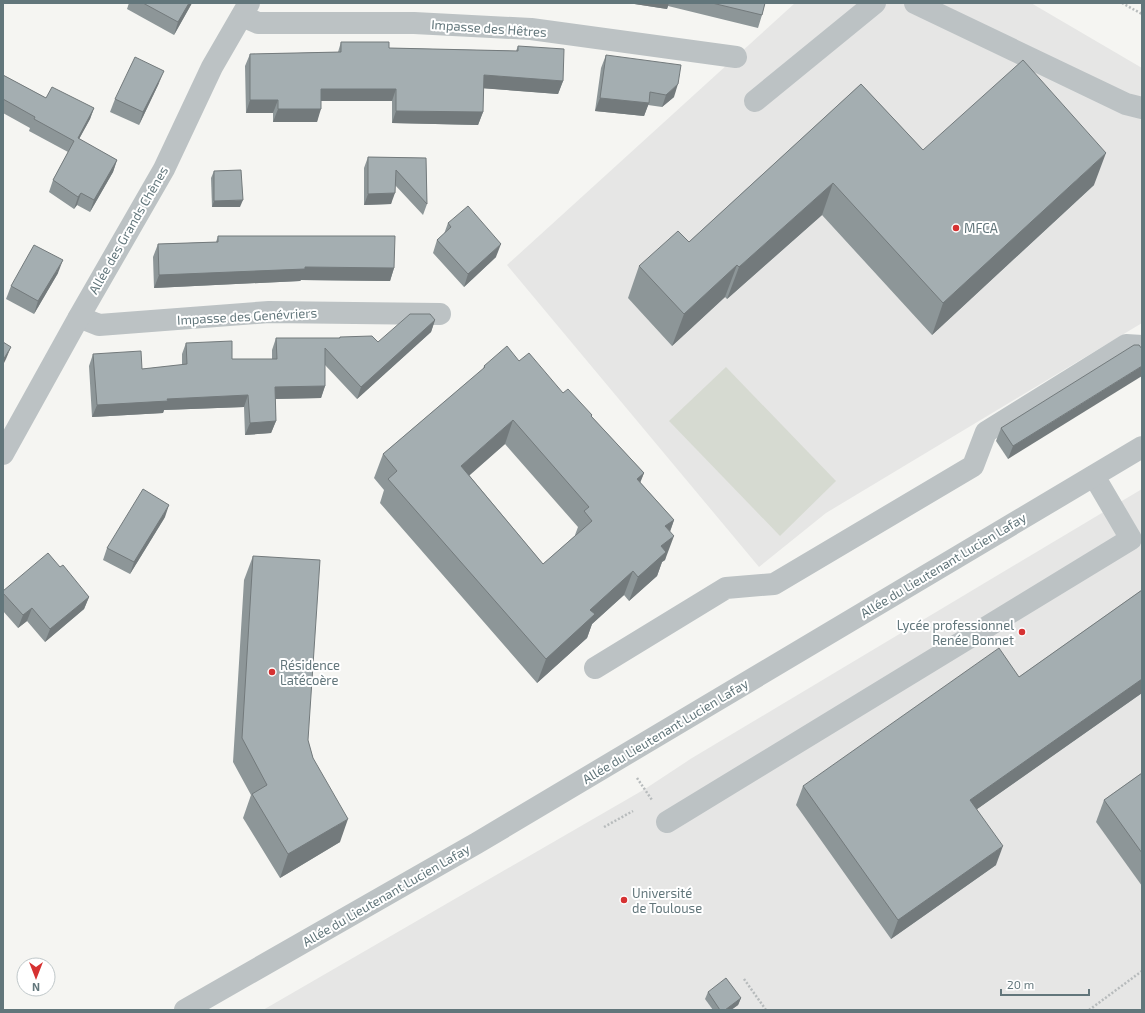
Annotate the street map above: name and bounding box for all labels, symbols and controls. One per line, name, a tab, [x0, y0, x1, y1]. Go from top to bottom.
street label: Impasse des Hêtres	[431, 16, 547, 40]
street label: Allée des Grands Chênes	[85, 163, 171, 297]
place label: MFCA	[964, 220, 998, 236]
marker: MFCA	[951, 223, 961, 233]
street label: Impasse des Genévriers	[177, 304, 317, 328]
street label: Allée du Lieutenant Lucien Lafay	[857, 509, 1029, 621]
place label: Lycée professionnel Renée Bonnet	[897, 617, 1014, 648]
marker: Lycée professionnel Renée Bonnet	[1017, 627, 1027, 637]
place label: Résidence Latécoère	[280, 657, 340, 688]
marker: Résidence Latécoère	[267, 667, 277, 677]
street label: Allée du Lieutenant Lucien Lafay	[579, 675, 751, 787]
street label: Allée du Lieutenant Lucien Lafay	[299, 840, 473, 950]
place label: Université de Toulouse	[632, 885, 702, 916]
marker: Université de Toulouse	[619, 895, 629, 905]
north arrow	[16, 957, 56, 997]
scale bar	[1001, 971, 1089, 997]
text: 20 m	[1007, 977, 1034, 991]
text: N	[32, 981, 40, 994]

